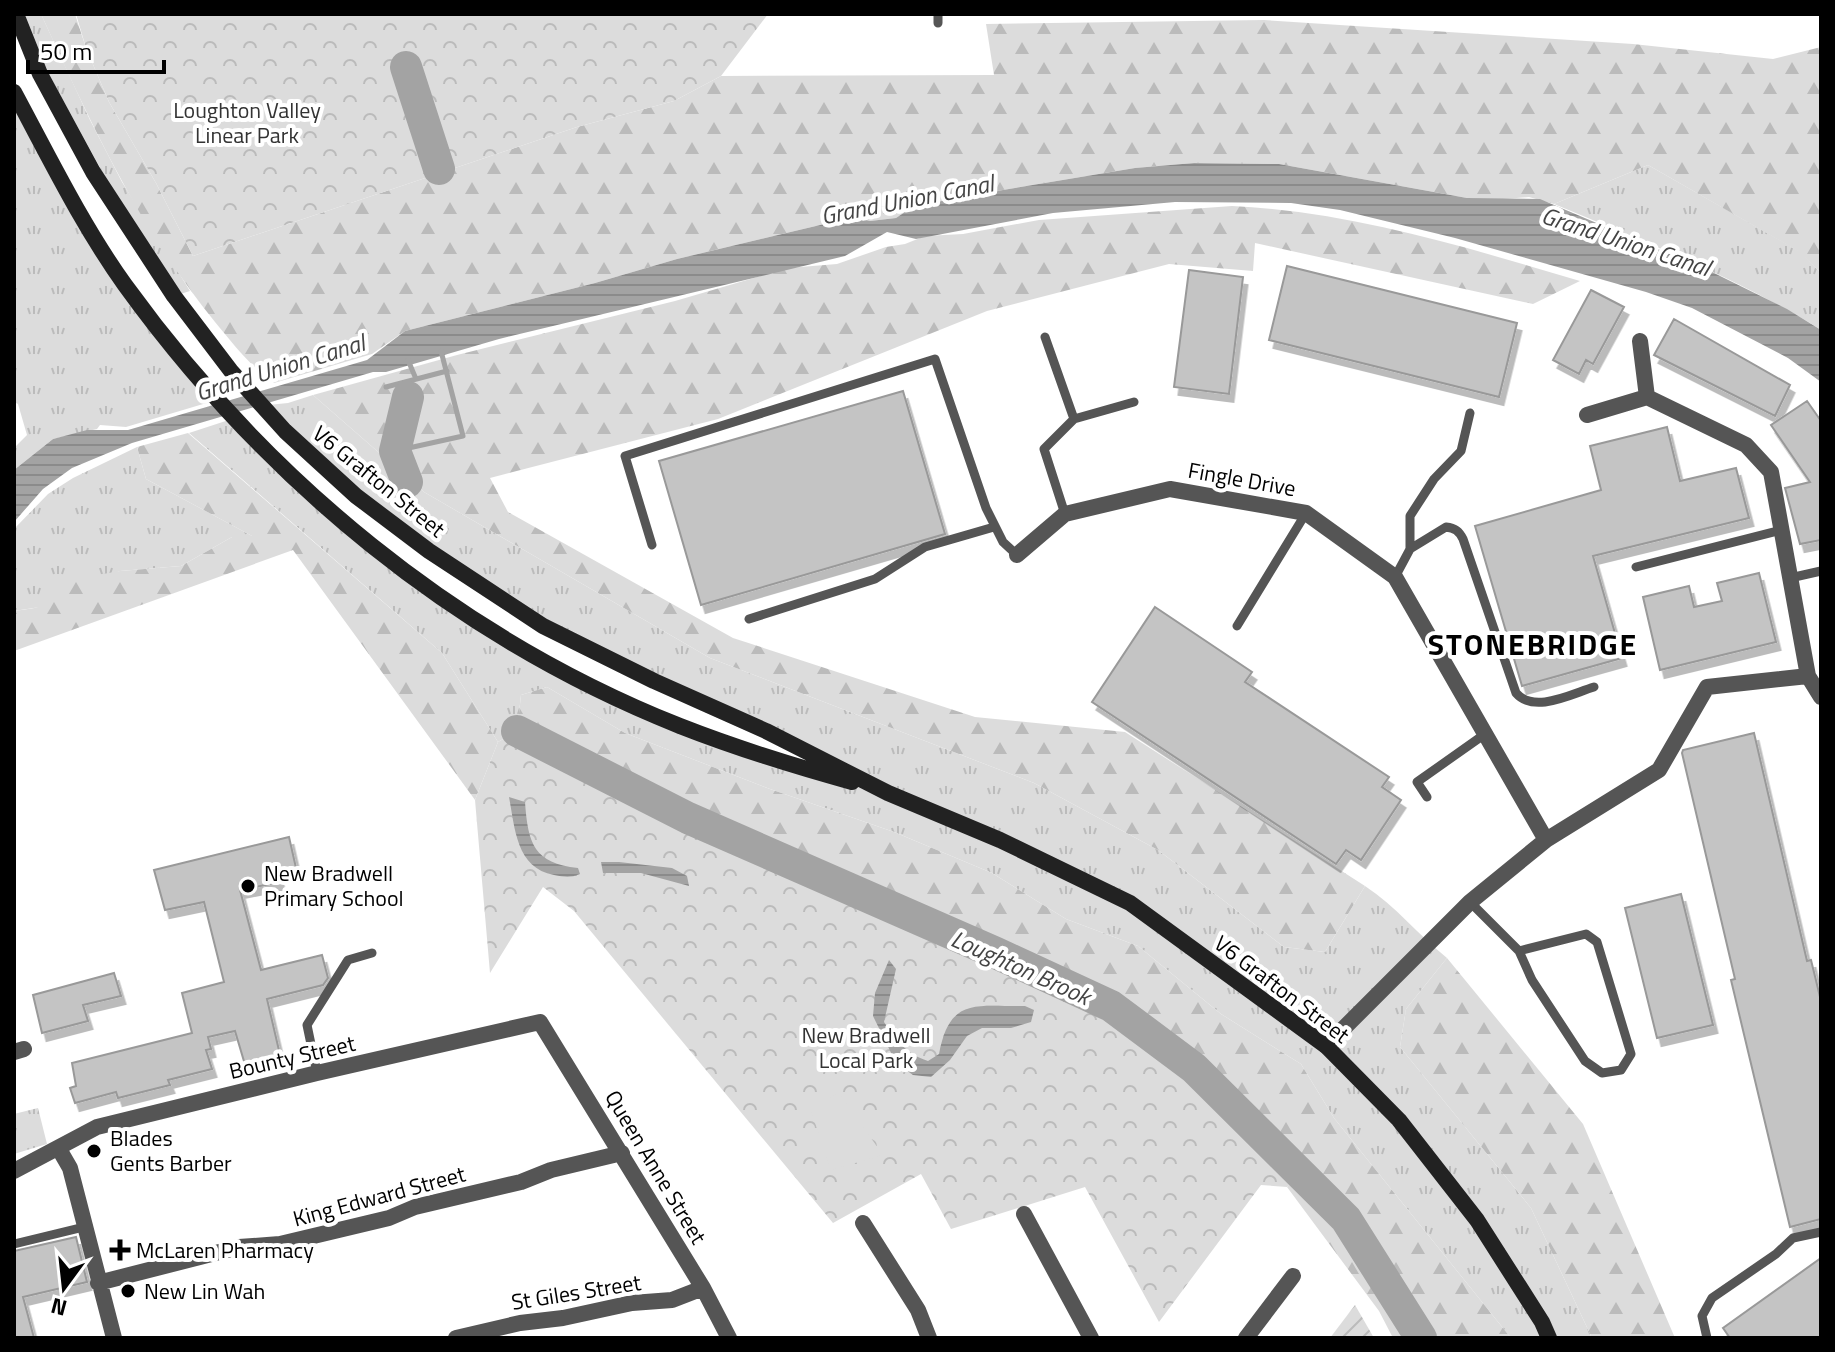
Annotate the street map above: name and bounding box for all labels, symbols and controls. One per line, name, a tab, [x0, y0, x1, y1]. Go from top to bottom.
scale bar	[28, 24, 164, 74]
text: 50 m	[40, 33, 92, 69]
park label: Loughton Valley Linear Park	[173, 93, 321, 152]
water label: Grand Union Canal	[818, 164, 999, 233]
water label: Grand Union Canal	[1537, 197, 1718, 286]
water label: Grand Union Canal	[191, 323, 372, 410]
street label: V6 Grafton Street	[305, 417, 453, 545]
street label: Fingle Drive	[1186, 453, 1298, 505]
district label: STONEBRIDGE	[1428, 621, 1638, 667]
place label: New Bradwell Primary School	[264, 856, 404, 915]
marker: New Bradwell Primary School	[239, 877, 257, 895]
water label: Loughton Brook	[946, 920, 1100, 1015]
street label: V6 Grafton Street	[1207, 927, 1357, 1052]
park label: New Bradwell Local Park	[801, 1018, 931, 1077]
street label: Bounty Street	[226, 1026, 359, 1088]
street label: Queen Anne Street	[596, 1083, 716, 1251]
place label: Blades Gents Barber	[110, 1121, 232, 1180]
marker: Blades Gents Barber	[85, 1142, 103, 1160]
street label: King Edward Street	[289, 1157, 469, 1235]
place label: McLaren Pharmacy	[136, 1233, 314, 1267]
marker: McLaren Pharmacy	[111, 1241, 129, 1259]
north arrow	[24, 1248, 104, 1328]
street label: St Giles Street	[509, 1265, 643, 1319]
place label: New Lin Wah	[144, 1274, 265, 1308]
marker: New Lin Wah	[119, 1282, 137, 1300]
text: N	[47, 1289, 71, 1326]

